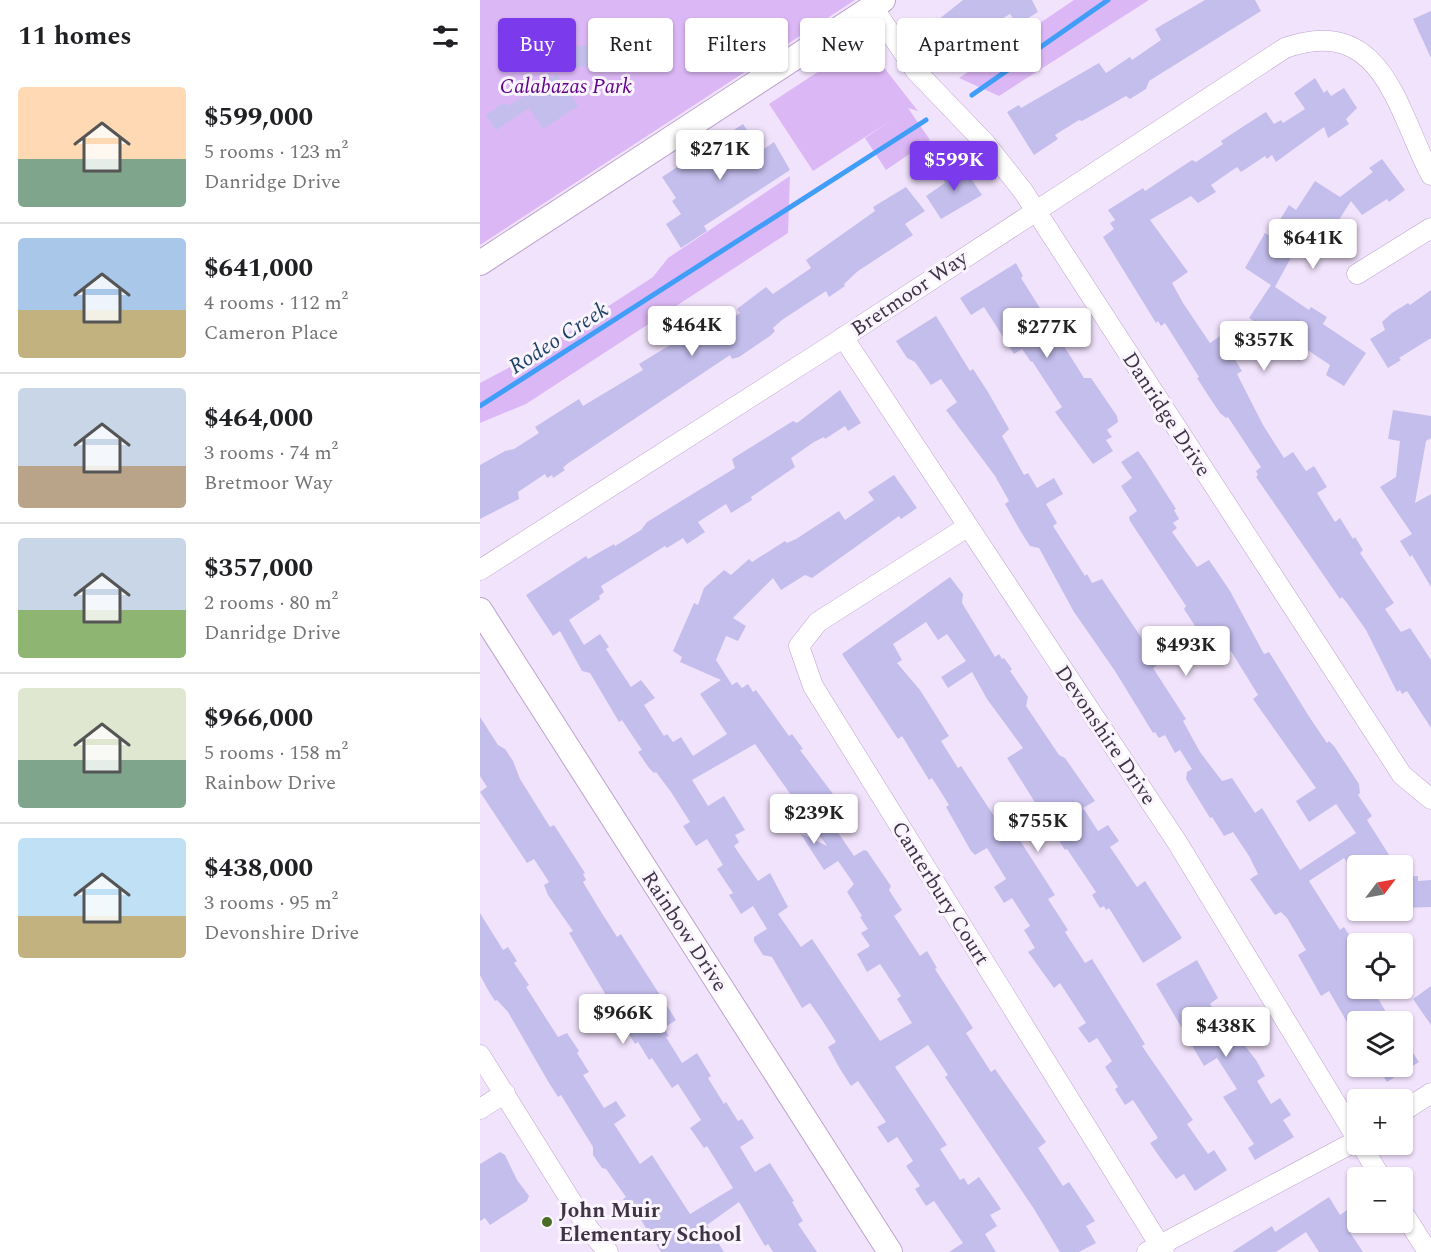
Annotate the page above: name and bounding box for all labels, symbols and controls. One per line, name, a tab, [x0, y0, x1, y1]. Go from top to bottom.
text: 11 homes	[18, 16, 132, 56]
chip: Buy	[498, 18, 576, 72]
chip: Rent	[588, 18, 673, 72]
chip: Filters	[685, 18, 788, 72]
chip: New	[800, 18, 885, 72]
chip: Apartment	[897, 18, 1041, 72]
icon: filters	[429, 20, 462, 53]
park label: Calabazas Park	[500, 71, 632, 103]
text: $599,000	[204, 97, 313, 137]
icon: home	[66, 111, 138, 183]
pin: $271K	[678, 130, 762, 181]
text: $271K	[690, 134, 750, 164]
text: 5 rooms · 123 m²	[204, 137, 348, 167]
pin: $599K	[912, 141, 996, 192]
text: $599K	[924, 145, 984, 175]
text: Danridge Drive	[204, 167, 341, 197]
pin: $641K	[1271, 219, 1355, 270]
text: $641K	[1283, 223, 1343, 253]
street label: Bretmoor Way	[845, 242, 975, 345]
text: $641,000	[204, 248, 313, 288]
icon: home	[66, 262, 138, 334]
text: 4 rooms · 112 m²	[204, 288, 348, 318]
water label: Rodeo Creek	[502, 294, 615, 383]
pin: $464K	[650, 306, 734, 357]
pin: $277K	[1005, 308, 1089, 359]
text: $464K	[662, 310, 722, 340]
text: $277K	[1017, 312, 1077, 342]
text: Cameron Place	[204, 318, 338, 348]
pin: $357K	[1222, 321, 1306, 372]
text: $357K	[1234, 325, 1294, 355]
street label: Danridge Drive	[1114, 346, 1219, 483]
text: $464,000	[204, 398, 313, 438]
icon: home	[66, 412, 138, 484]
text: 3 rooms · 74 m²	[204, 438, 338, 468]
text: Bretmoor Way	[204, 468, 332, 498]
text: $357,000	[204, 548, 313, 588]
icon: home	[66, 562, 138, 634]
text: 2 rooms · 80 m²	[204, 588, 338, 618]
text: Danridge Drive	[204, 618, 341, 648]
pin: $493K	[1144, 626, 1228, 677]
text: $493K	[1156, 630, 1216, 660]
street label: Devonshire Drive	[1046, 659, 1164, 812]
text: $966,000	[204, 698, 313, 738]
icon: home	[66, 712, 138, 784]
text: 5 rooms · 158 m²	[204, 738, 348, 768]
text: Rainbow Drive	[204, 768, 336, 798]
pin: $239K	[772, 794, 856, 845]
text: $239K	[784, 798, 844, 828]
pin: $755K	[996, 802, 1080, 853]
text: $755K	[1008, 806, 1068, 836]
street label: Canterbury Court	[883, 815, 997, 972]
text: $438,000	[204, 848, 313, 888]
north arrow	[1347, 855, 1413, 921]
map controls	[1347, 855, 1413, 1233]
icon: home	[66, 862, 138, 934]
street label: Rainbow Drive	[633, 865, 735, 998]
text: 3 rooms · 95 m²	[204, 888, 338, 918]
text: Devonshire Drive	[204, 918, 359, 948]
button: locate	[1347, 933, 1413, 999]
pin: $966K	[581, 994, 665, 1045]
text: $966K	[593, 998, 653, 1028]
pin: $438K	[1184, 1007, 1268, 1058]
text: $438K	[1196, 1011, 1256, 1041]
button: layers	[1347, 1011, 1413, 1077]
button: +	[1347, 1089, 1413, 1155]
button: −	[1347, 1167, 1413, 1233]
place label: John Muir Elementary School	[559, 1195, 742, 1251]
marker: John Muir Elementary School	[540, 1215, 554, 1229]

